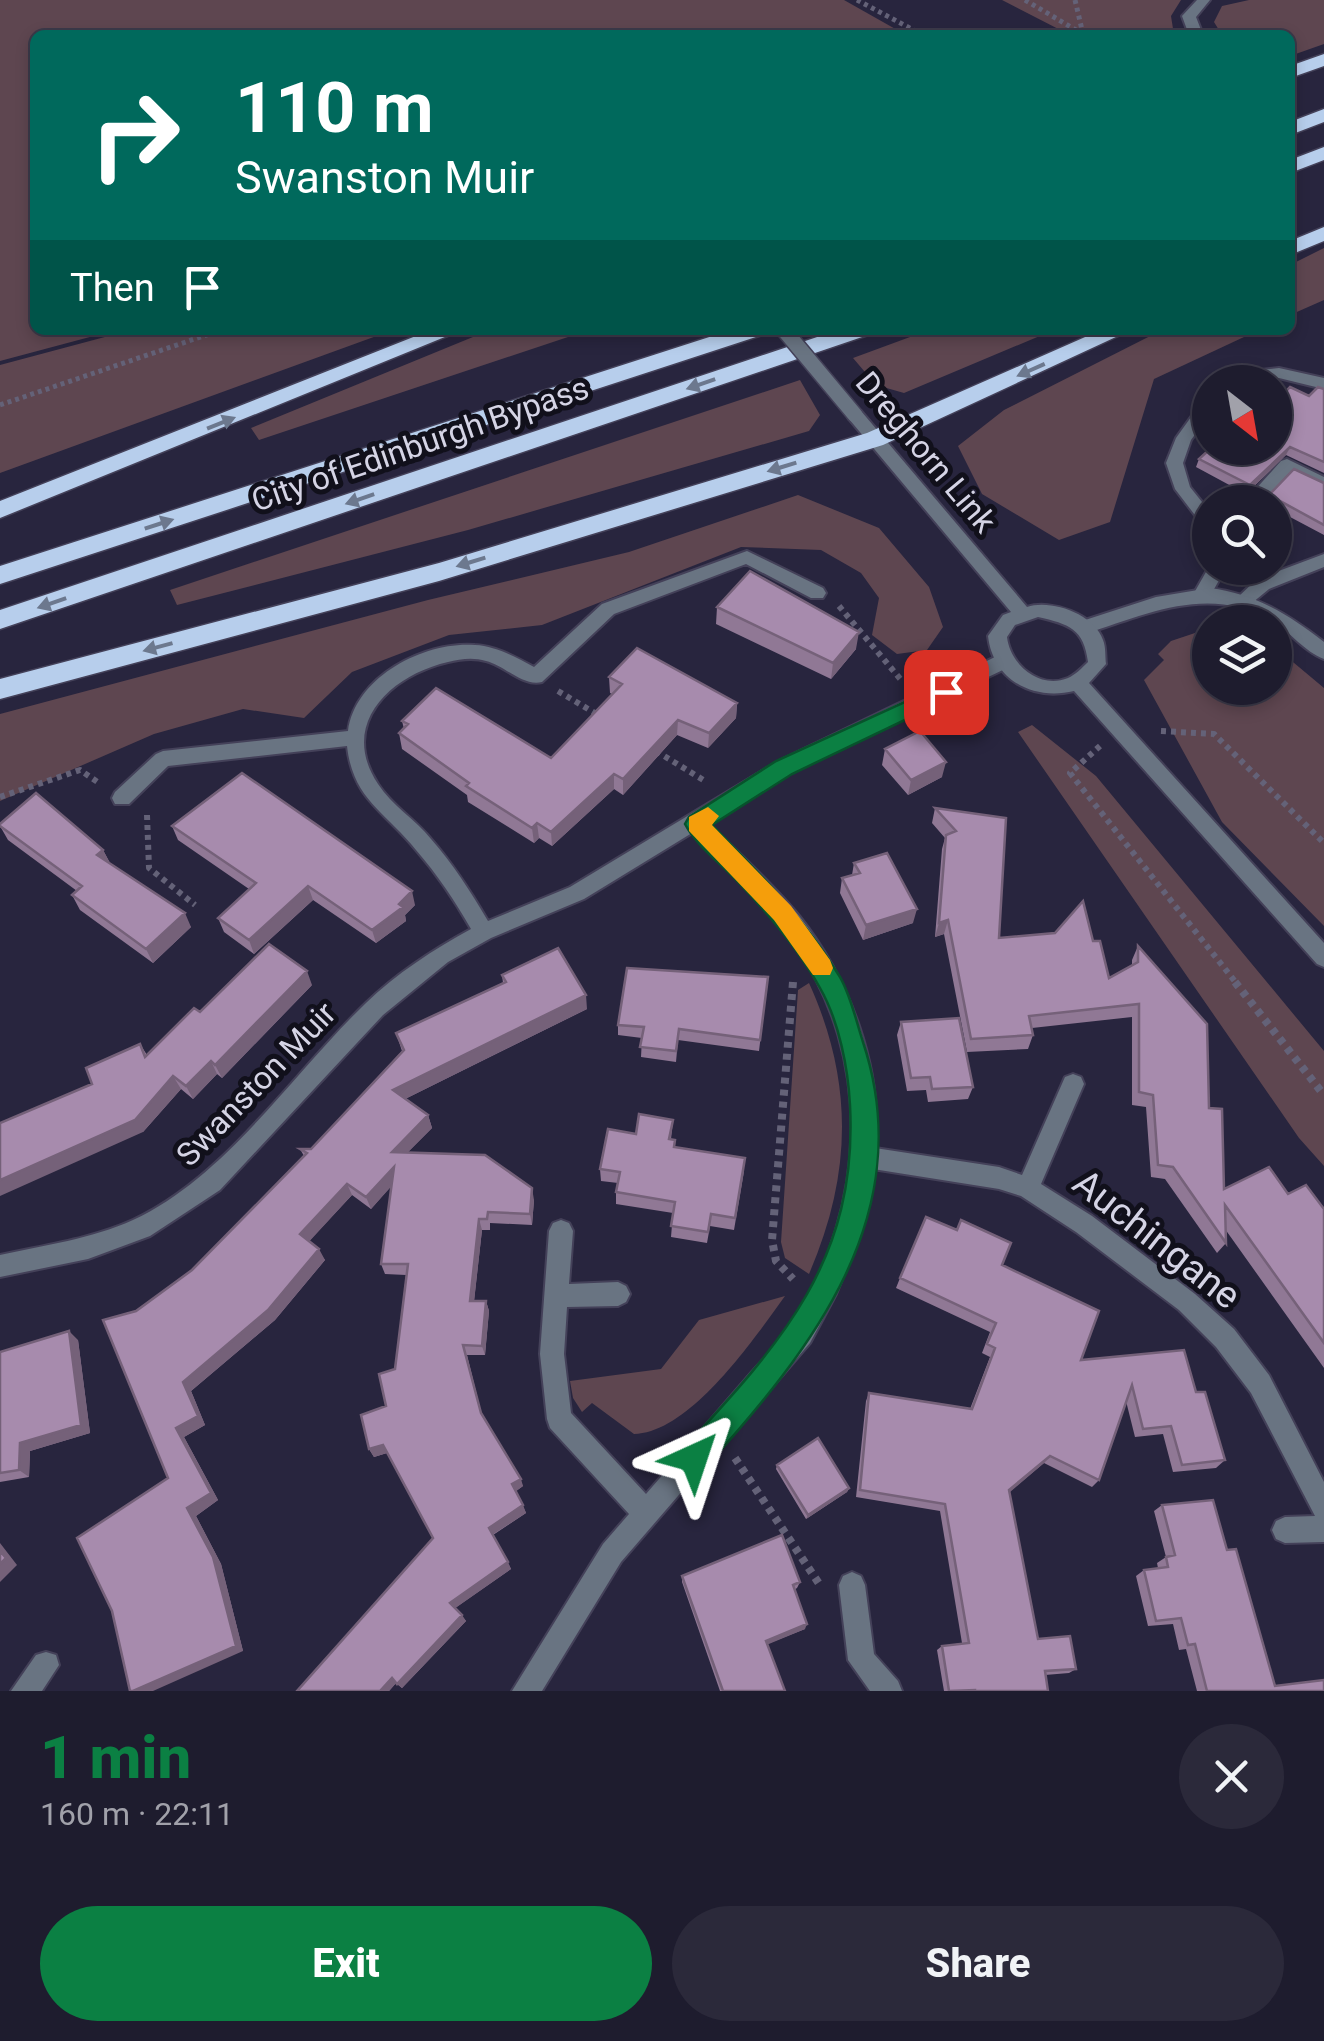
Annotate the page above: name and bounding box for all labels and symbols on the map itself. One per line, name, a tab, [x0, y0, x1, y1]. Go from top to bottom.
one-way arrow	[1016, 362, 1046, 378]
street label: Dreghorn Link	[848, 364, 1005, 541]
north arrow	[1192, 365, 1292, 465]
street label: City of Edinburgh Bypass	[246, 368, 594, 520]
one-way arrow	[686, 377, 716, 392]
one-way arrow	[206, 415, 236, 430]
one-way arrow	[766, 460, 797, 475]
one-way arrow	[345, 492, 375, 507]
one-way arrow	[145, 515, 175, 530]
one-way arrow	[455, 555, 486, 570]
one-way arrow	[37, 596, 67, 611]
one-way arrow	[142, 639, 173, 655]
pin	[904, 650, 989, 735]
street label: Swanston Muir	[168, 994, 344, 1174]
street label: Auchingane	[1065, 1160, 1249, 1318]
position arrow	[642, 1406, 746, 1510]

